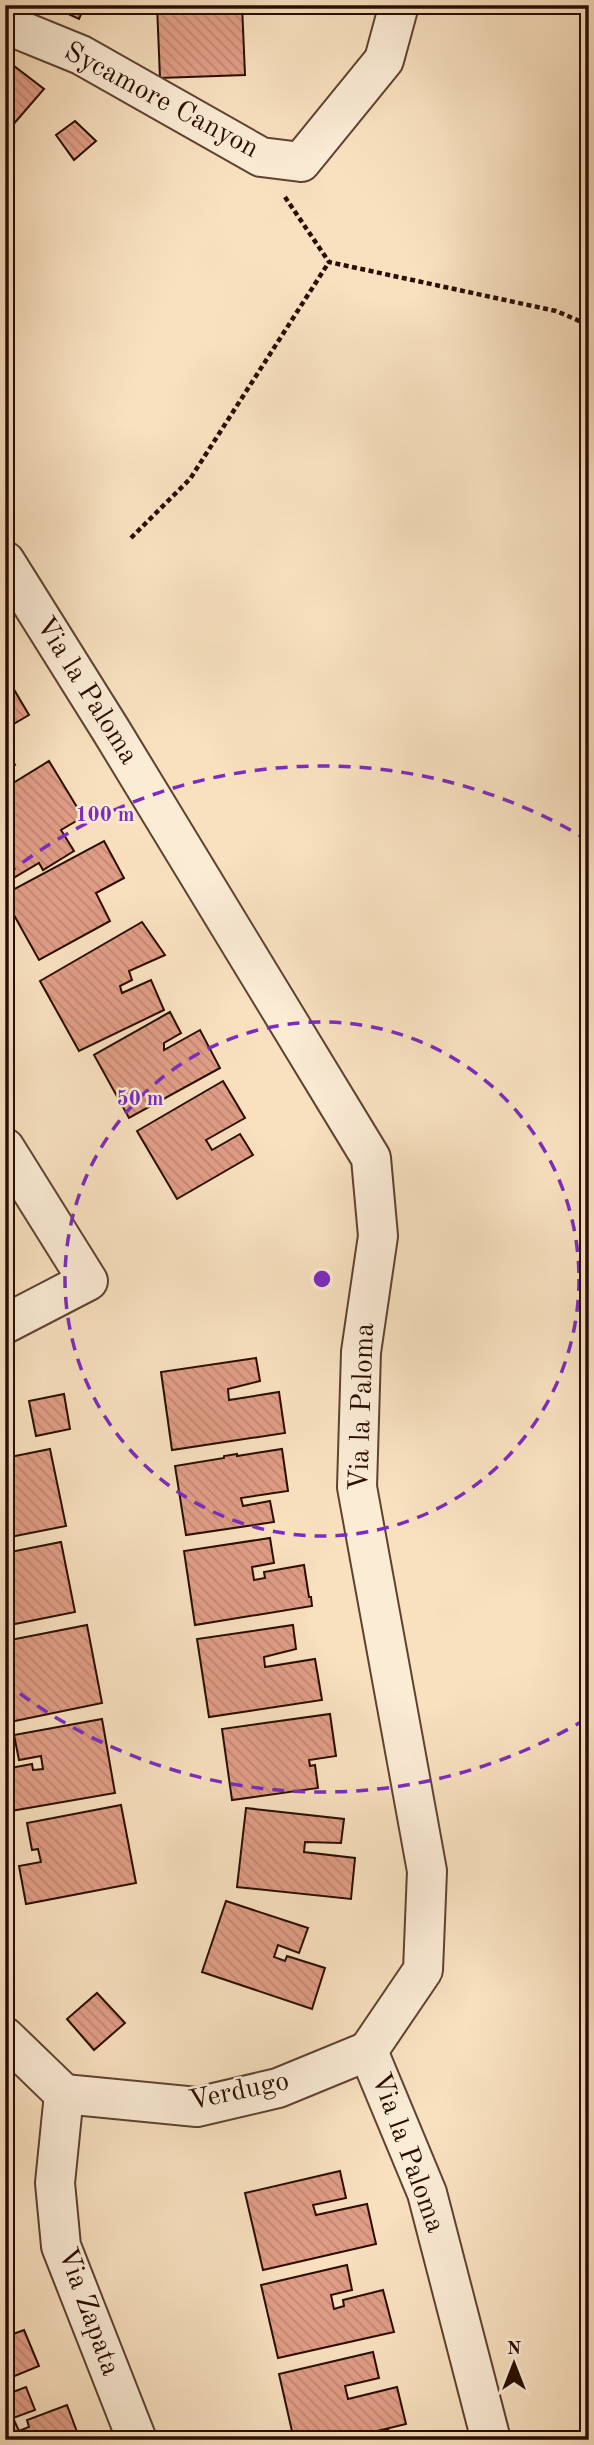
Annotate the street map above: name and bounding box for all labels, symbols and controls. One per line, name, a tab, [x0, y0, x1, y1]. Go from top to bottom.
street label: Sycamore Canyon	[59, 38, 263, 164]
street label: Via la Paloma	[30, 612, 142, 770]
text: 100 m	[75, 805, 135, 826]
text: 50 m	[116, 1089, 164, 1110]
centre of rings	[310, 1267, 334, 1291]
street label: Via la Paloma	[346, 1322, 380, 1491]
street label: Verdugo	[186, 2068, 292, 2116]
street label: Via la Paloma	[365, 2069, 449, 2237]
street label: Via Zapata	[52, 2244, 124, 2380]
north arrow	[478, 2330, 548, 2400]
text: N	[507, 2340, 522, 2359]

